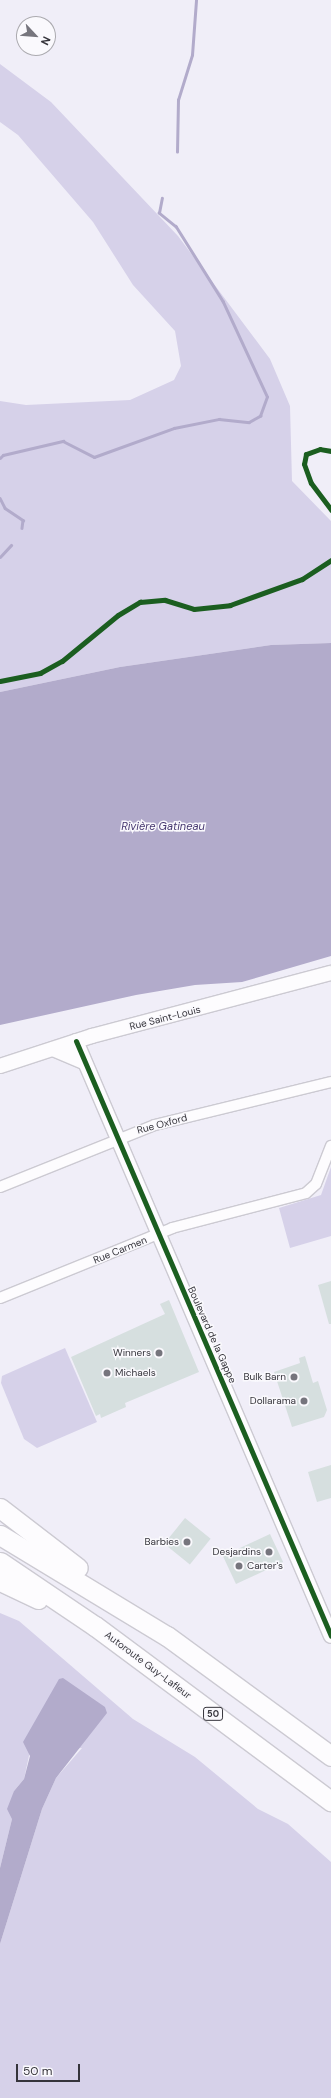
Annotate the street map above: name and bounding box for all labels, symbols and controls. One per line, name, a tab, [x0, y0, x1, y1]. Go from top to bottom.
north arrow	[16, 16, 56, 56]
text: N	[38, 34, 54, 47]
water label: Rivière Gatineau	[121, 819, 205, 833]
street label: Rue Saint-Louis	[128, 1003, 202, 1033]
street label: Rue Oxford	[136, 1112, 188, 1136]
street label: Rue Carmen	[91, 1234, 149, 1266]
street label: Boulevard de la Gappe	[185, 1285, 239, 1385]
place label: Winners	[113, 1347, 151, 1359]
marker: Winners	[154, 1348, 164, 1358]
place label: Michaels	[115, 1367, 156, 1379]
marker: Michaels	[102, 1368, 112, 1378]
place label: Bulk Barn	[243, 1371, 286, 1383]
marker: Bulk Barn	[289, 1372, 299, 1382]
place label: Dollarama	[250, 1395, 296, 1407]
marker: Dollarama	[299, 1396, 309, 1406]
place label: Barbies	[144, 1536, 179, 1548]
marker: Barbies	[182, 1537, 192, 1547]
place label: Desjardins	[213, 1546, 261, 1558]
marker: Desjardins	[264, 1547, 274, 1557]
place label: Carter's	[247, 1560, 283, 1572]
marker: Carter's	[234, 1561, 244, 1571]
street label: Autoroute Guy-Lafleur	[102, 1629, 194, 1701]
road number: 50	[203, 1707, 223, 1721]
scale bar	[18, 2056, 82, 2082]
text: 50 m	[23, 2063, 52, 2079]

